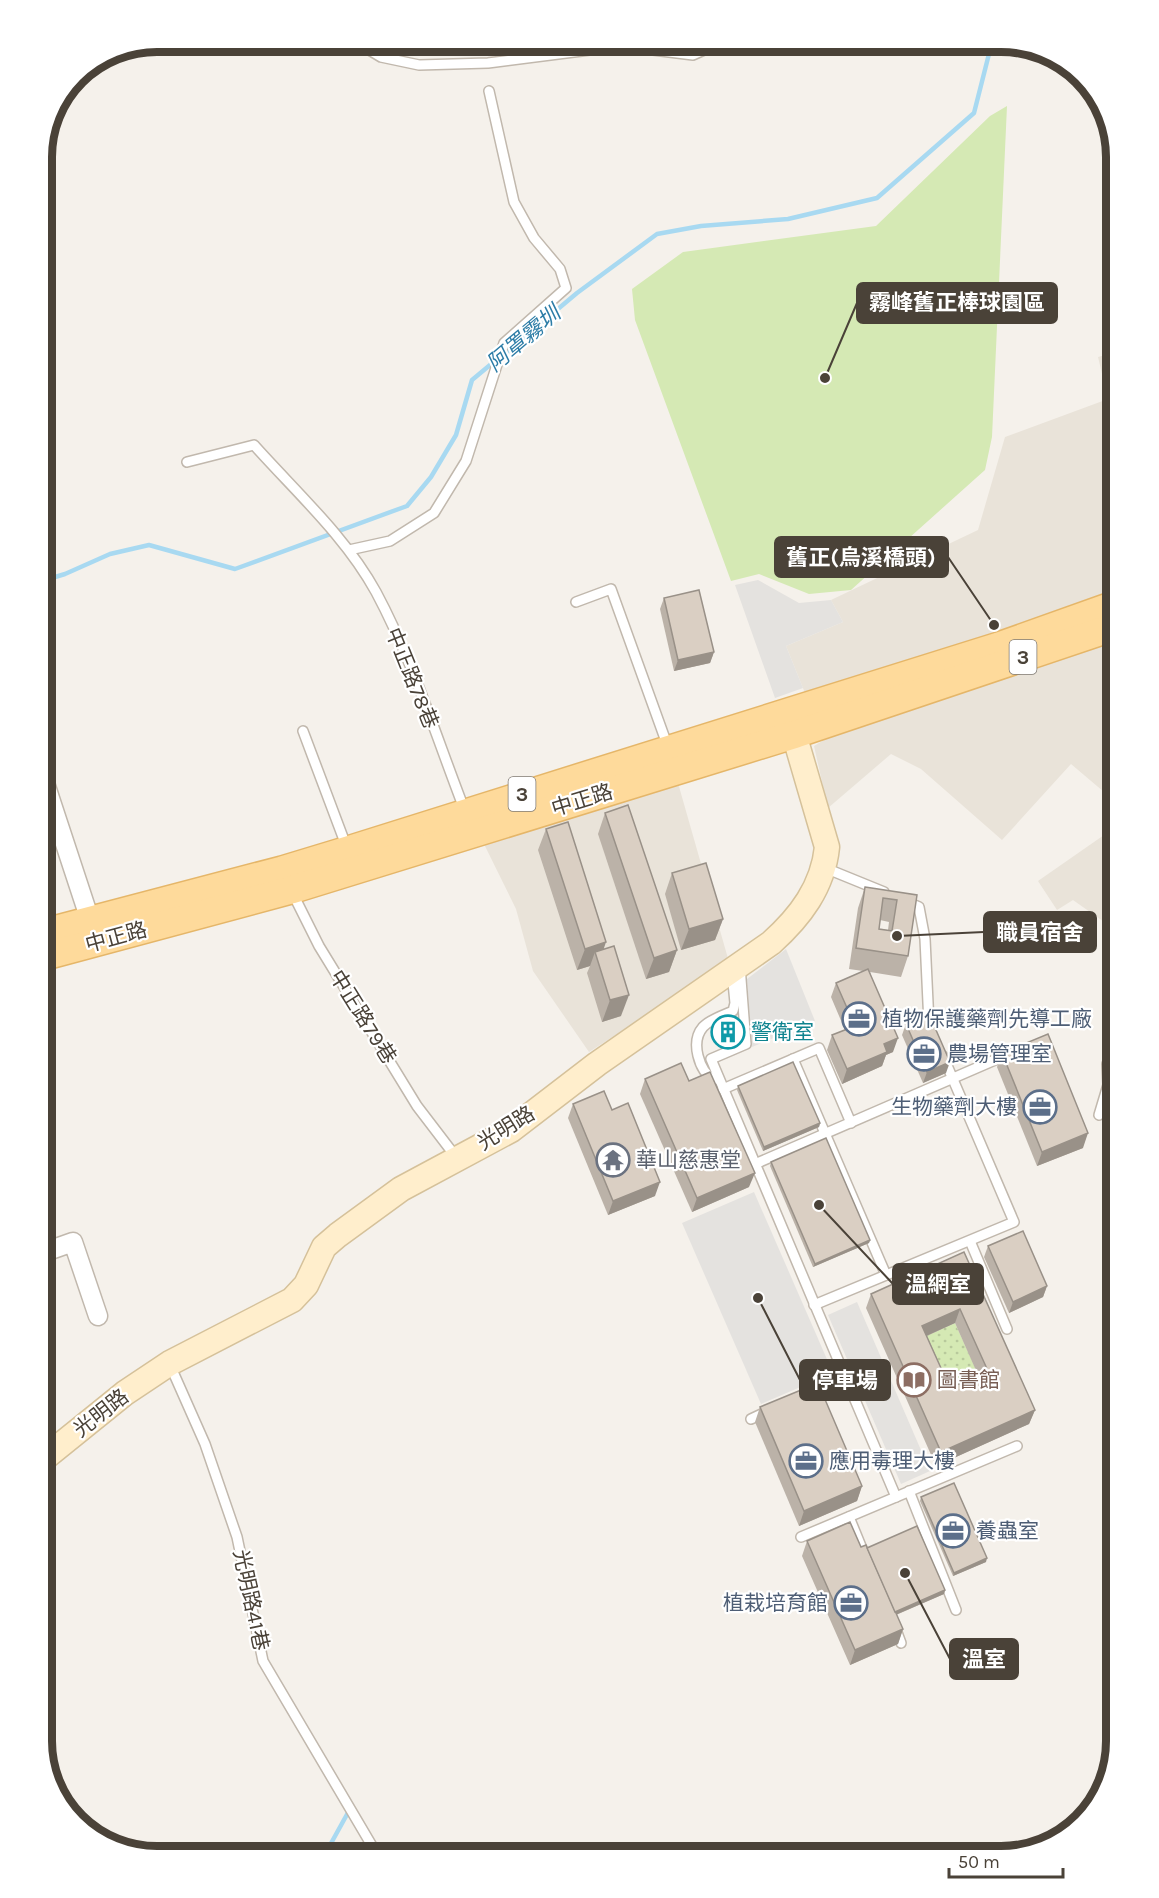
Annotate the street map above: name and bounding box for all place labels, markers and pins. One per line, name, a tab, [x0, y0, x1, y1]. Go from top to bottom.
callout: 霧峰舊正棒球園區	[857, 283, 1057, 323]
callout: 舊正(烏溪橋頭)	[775, 537, 948, 577]
callout: 職員宿舍	[984, 912, 1096, 952]
office icon: 植物保護藥劑先導工廠	[841, 1001, 877, 1037]
place label: 植物保護藥劑先導工廠	[882, 1007, 1092, 1031]
building icon: 警衛室	[710, 1014, 746, 1050]
place label: 警衛室	[751, 1020, 814, 1044]
office icon: 農場管理室	[906, 1036, 942, 1072]
place label: 農場管理室	[947, 1042, 1052, 1066]
office icon: 生物藥劑大樓	[1022, 1089, 1058, 1125]
place label: 生物藥劑大樓	[891, 1095, 1017, 1119]
temple icon: 華山慈惠堂	[595, 1142, 631, 1178]
place label: 華山慈惠堂	[636, 1148, 741, 1172]
callout: 溫網室	[893, 1264, 983, 1304]
callout: 停車場	[800, 1360, 890, 1400]
library icon: 圖書館	[896, 1362, 932, 1398]
place label: 圖書館	[937, 1368, 1000, 1392]
office icon: 應用毒理大樓	[788, 1443, 824, 1479]
place label: 應用毒理大樓	[829, 1449, 955, 1473]
office icon: 養蟲室	[935, 1513, 971, 1549]
place label: 養蟲室	[976, 1519, 1039, 1543]
office icon: 植栽培育館	[833, 1585, 869, 1621]
place label: 植栽培育館	[723, 1591, 828, 1615]
callout: 溫室	[950, 1639, 1018, 1679]

